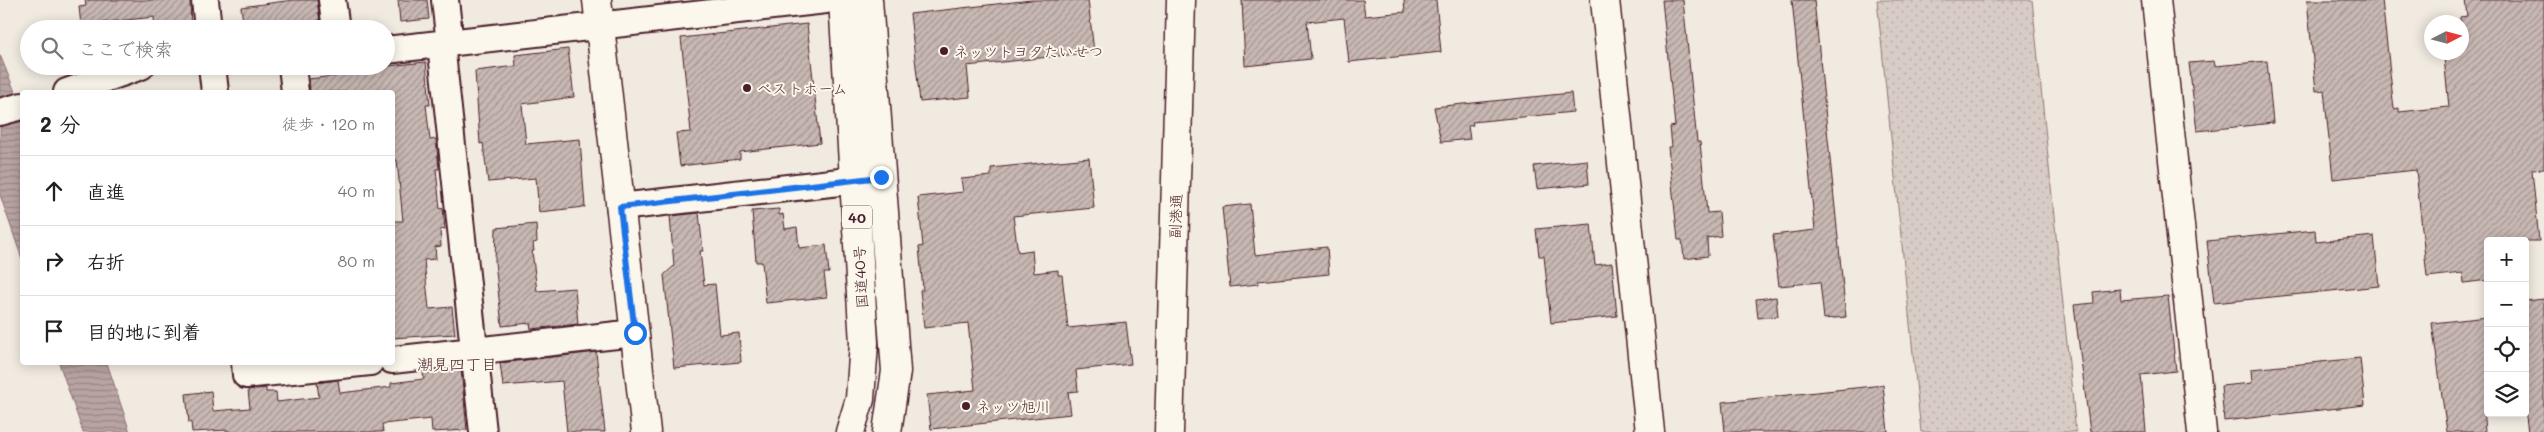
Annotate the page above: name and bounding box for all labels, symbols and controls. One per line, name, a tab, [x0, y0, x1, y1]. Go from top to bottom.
north arrow	[2424, 15, 2469, 60]
search box	[20, 20, 395, 75]
icon: search	[38, 34, 66, 62]
text: ここで検索	[78, 36, 173, 61]
place label: ネッツトヨタたいせつ	[954, 41, 1103, 61]
marker: ネッツトヨタたいせつ	[938, 45, 950, 57]
place label: ベストホーム	[757, 78, 848, 98]
marker: ベストホーム	[741, 82, 753, 94]
text: 2 分	[40, 110, 80, 137]
text: 徒歩 · 120 m	[282, 113, 375, 134]
route end	[870, 166, 893, 189]
icon: ahead	[40, 177, 68, 205]
text: 直進	[87, 179, 125, 204]
text: 40 m	[338, 180, 375, 201]
street label: 副港通	[1164, 193, 1186, 239]
road number: 40	[842, 206, 872, 228]
map controls	[2484, 237, 2529, 417]
button: +	[2484, 237, 2529, 282]
street label: 国道40号	[848, 245, 872, 309]
icon: right	[40, 247, 68, 275]
text: 右折	[87, 249, 125, 274]
text: 80 m	[338, 250, 375, 271]
button: −	[2484, 282, 2529, 327]
icon: arrive	[40, 317, 68, 345]
text: 目的地に到着	[87, 319, 201, 344]
route start	[624, 322, 647, 345]
button: locate	[2484, 327, 2529, 372]
district label: 潮見四丁目	[417, 353, 497, 374]
button: layers	[2484, 372, 2529, 417]
place label: ネッツ旭川	[976, 396, 1050, 416]
marker: ネッツ旭川	[960, 400, 972, 412]

